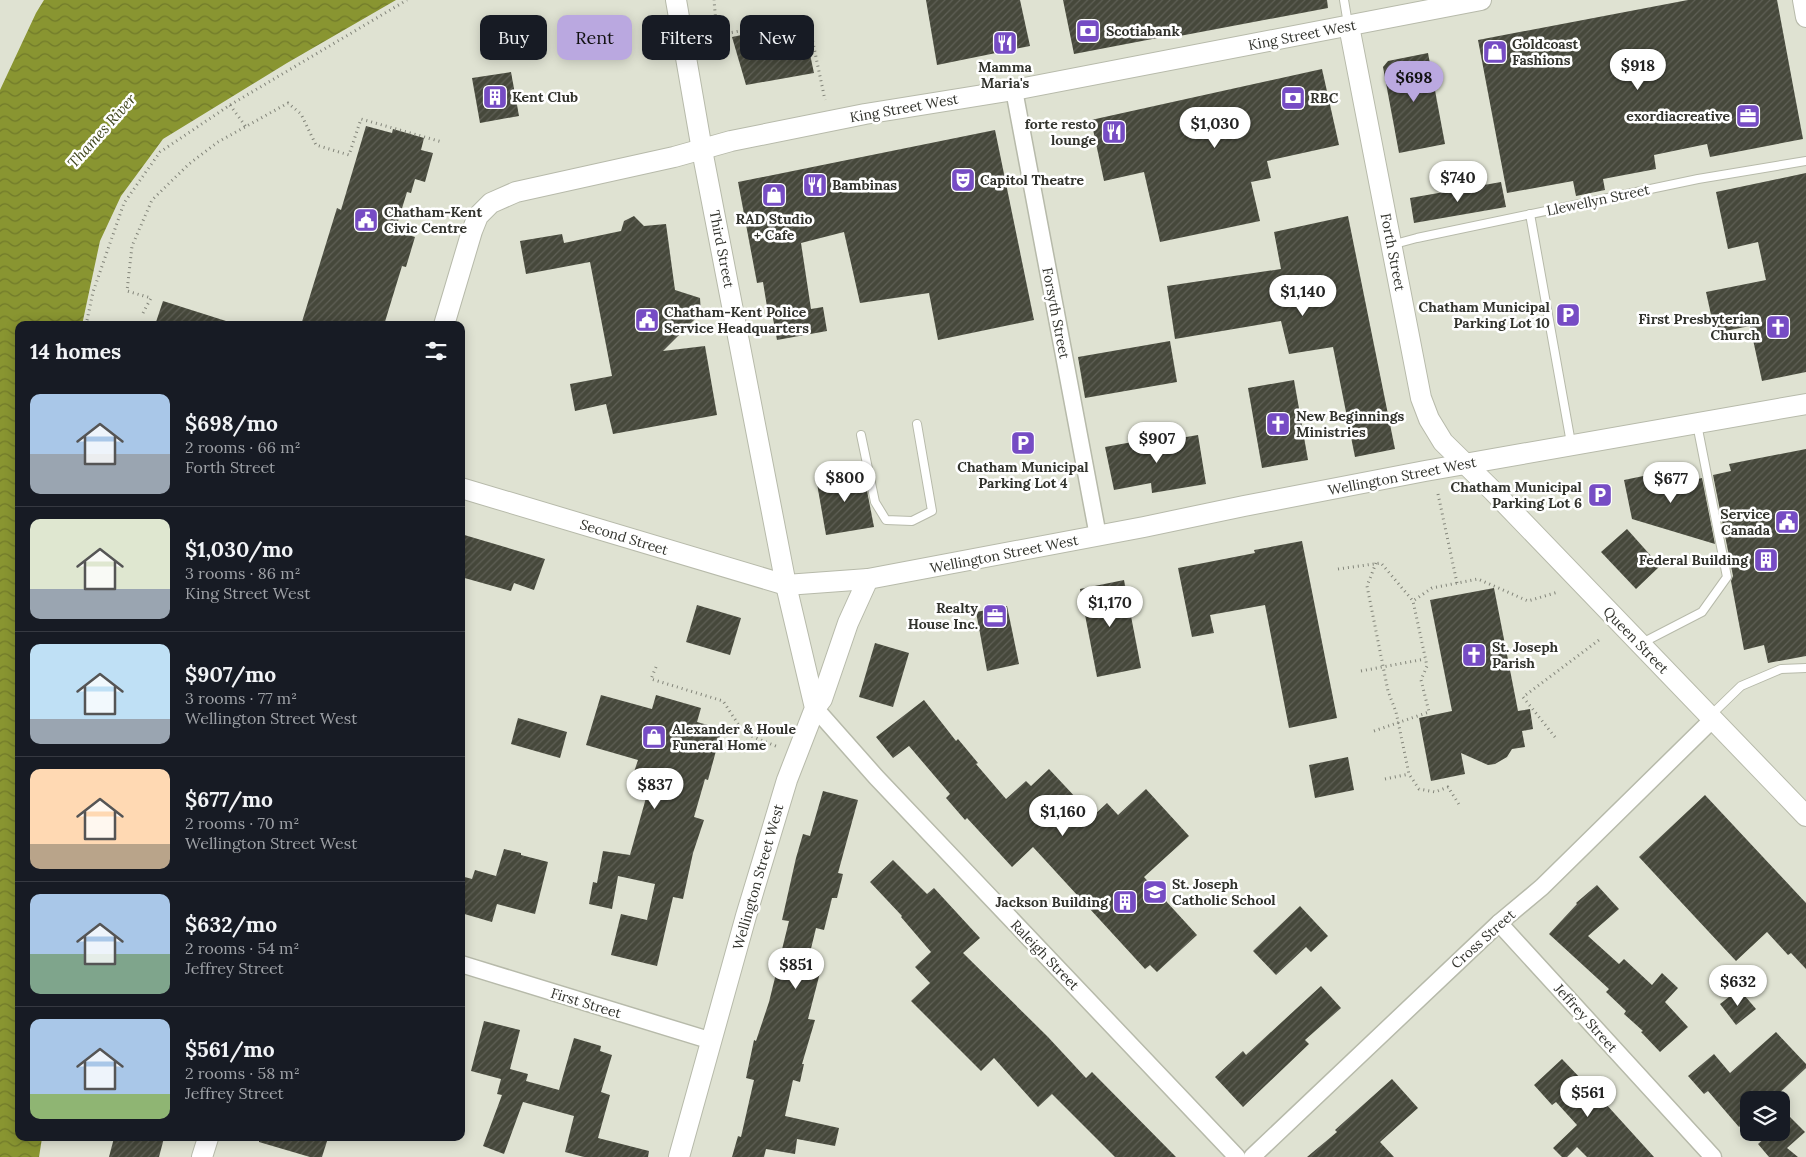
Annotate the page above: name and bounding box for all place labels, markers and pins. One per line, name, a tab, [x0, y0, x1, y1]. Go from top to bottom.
bank icon: Scotiabank	[1075, 18, 1101, 44]
place label: Scotiabank	[1106, 22, 1181, 40]
restaurant icon: Mamma Maria's	[992, 30, 1018, 56]
place label: Goldcoast Fashions	[1512, 35, 1578, 69]
shop icon: Goldcoast Fashions	[1482, 39, 1508, 65]
pin: $918	[1608, 48, 1668, 91]
place label: Mamma Maria's	[978, 58, 1033, 92]
pin: $698	[1384, 61, 1444, 103]
building icon: Kent Club	[482, 84, 508, 110]
bank icon: RBC	[1280, 85, 1306, 111]
place label: Kent Club	[512, 88, 578, 106]
place label: RBC	[1310, 89, 1339, 107]
office icon: exordiacreative	[1735, 103, 1761, 129]
pin: $1,030	[1174, 106, 1256, 149]
place label: exordiacreative	[1626, 107, 1730, 125]
place label: forte resto lounge	[1025, 115, 1096, 149]
restaurant icon: forte resto lounge	[1101, 119, 1127, 145]
pin: $740	[1428, 160, 1488, 203]
theatre icon: Capitol Theatre	[950, 167, 976, 193]
place label: Capitol Theatre	[980, 171, 1085, 189]
restaurant icon: Bambinas	[802, 172, 828, 198]
place label: Bambinas	[832, 176, 897, 194]
shop icon: RAD Studio + Cafe	[761, 182, 787, 208]
place label: Chatham-Kent Civic Centre	[384, 203, 482, 237]
public building icon: Chatham-Kent Civic Centre	[353, 207, 379, 233]
place label: RAD Studio + Cafe	[736, 210, 812, 244]
pin: $1,140	[1262, 274, 1344, 317]
place label: Chatham Municipal Parking Lot 10	[1419, 298, 1551, 332]
parking icon: Chatham Municipal Parking Lot 10	[1555, 302, 1581, 328]
place label: Chatham-Kent Police Service Headquarters	[664, 303, 809, 337]
public building icon: Chatham-Kent Police Service Headquarters	[634, 307, 660, 333]
place label: First Presbyterian Church	[1638, 310, 1760, 344]
church icon: First Presbyterian Church	[1765, 314, 1791, 340]
place label: New Beginnings Ministries	[1296, 407, 1405, 441]
church icon: New Beginnings Ministries	[1265, 411, 1291, 437]
pin: $907	[1127, 422, 1187, 464]
parking icon: Chatham Municipal Parking Lot 4	[1010, 430, 1036, 456]
place label: Chatham Municipal Parking Lot 4	[957, 458, 1089, 492]
pin: $800	[815, 460, 875, 503]
pin: $677	[1641, 462, 1701, 504]
place label: Chatham Municipal Parking Lot 6	[1451, 478, 1583, 512]
parking icon: Chatham Municipal Parking Lot 6	[1587, 482, 1613, 508]
place label: Service Canada	[1720, 505, 1771, 539]
public building icon: Service Canada	[1774, 509, 1800, 535]
building icon: Federal Building	[1753, 547, 1779, 573]
place label: Federal Building	[1639, 551, 1749, 569]
pin: $1,170	[1069, 586, 1151, 628]
place label: Realty House Inc.	[908, 599, 978, 633]
office icon: Realty House Inc.	[982, 603, 1008, 629]
place label: St. Joseph Parish	[1492, 638, 1559, 672]
church icon: St. Joseph Parish	[1461, 642, 1487, 668]
place label: Alexander & Houle Funeral Home	[672, 720, 796, 754]
shop icon: Alexander & Houle Funeral Home	[641, 724, 667, 750]
pin: $837	[625, 768, 685, 810]
pin: $1,160	[1022, 794, 1104, 837]
place label: St. Joseph Catholic School	[1172, 875, 1276, 909]
school or university icon: St. Joseph Catholic School	[1142, 879, 1168, 905]
building icon: Jackson Building	[1112, 889, 1138, 915]
place label: Jackson Building	[995, 893, 1109, 911]
pin: $851	[766, 948, 826, 990]
pin: $632	[1708, 964, 1768, 1007]
pin: $561	[1558, 1076, 1618, 1118]

